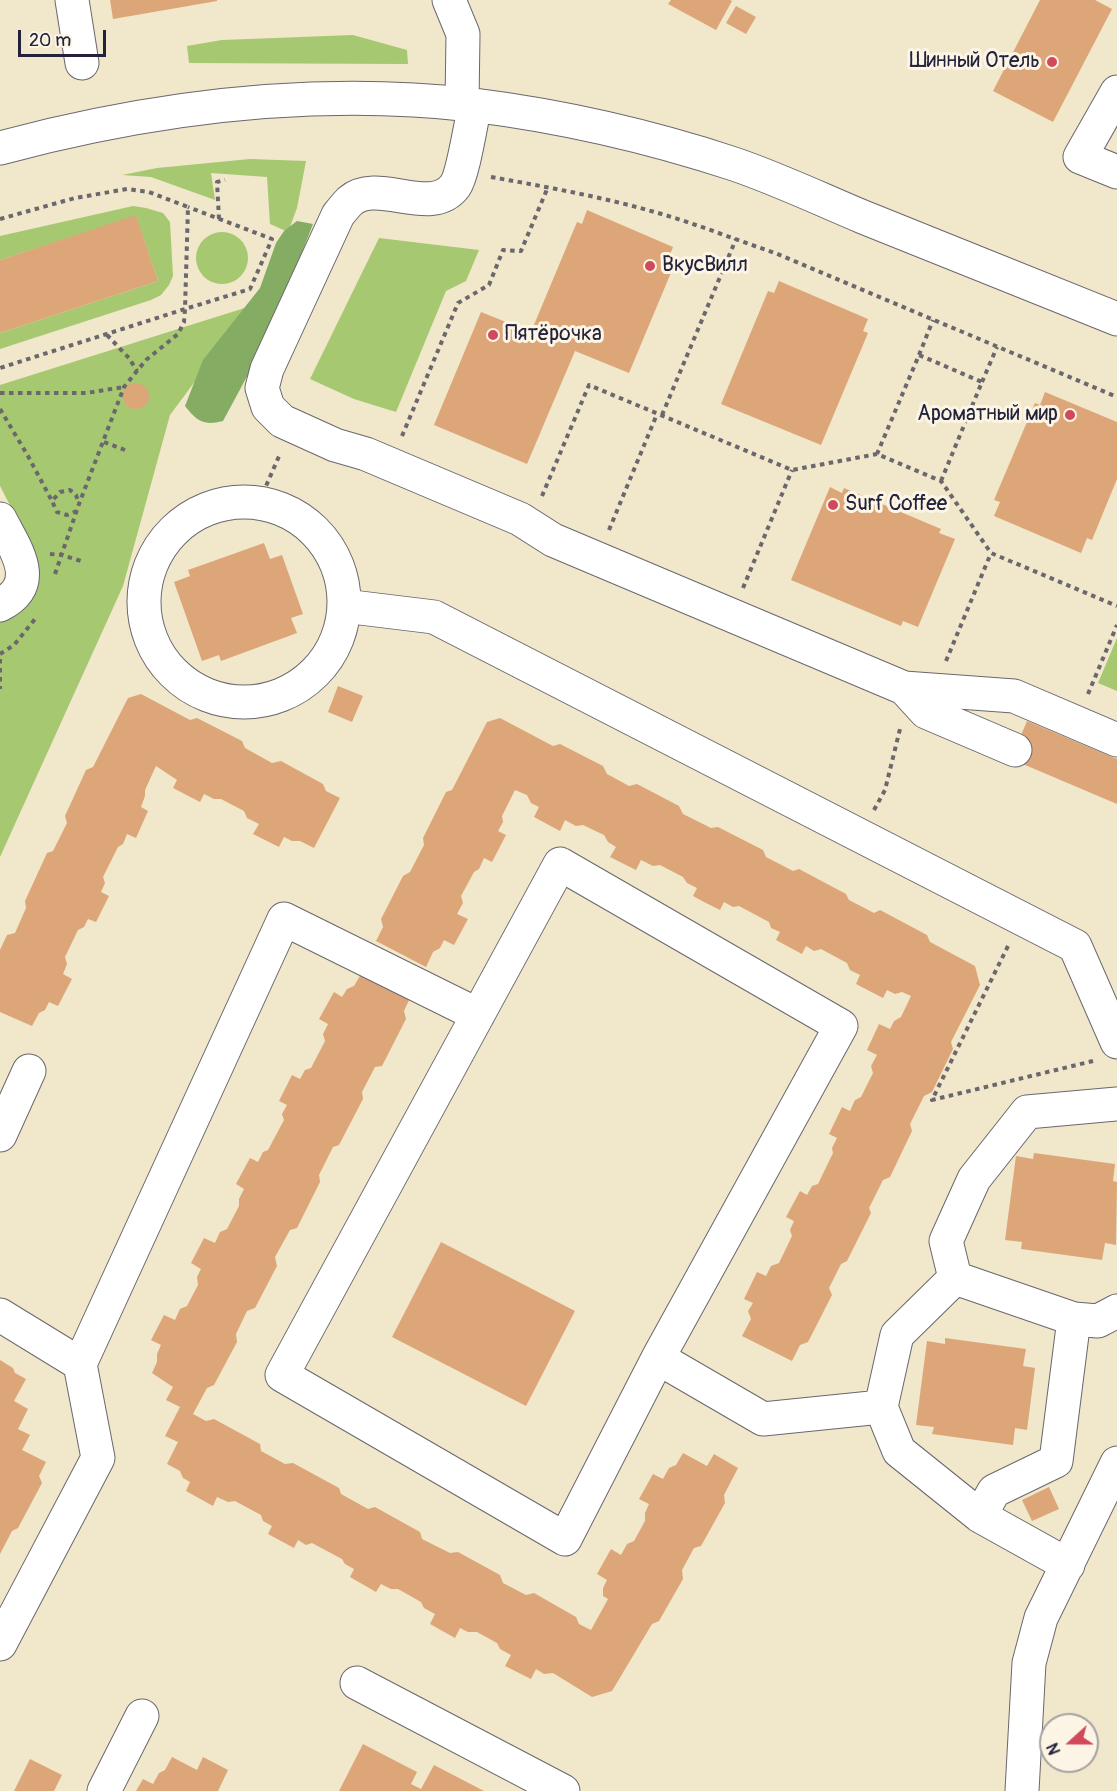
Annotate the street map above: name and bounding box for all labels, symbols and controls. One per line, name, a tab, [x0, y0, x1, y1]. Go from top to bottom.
scale bar	[21, 18, 110, 56]
text: 20 m	[29, 29, 71, 52]
place label: Шинный Отель	[909, 49, 1040, 75]
marker: Шинный Отель	[1045, 55, 1059, 69]
place label: ВкусВилл	[662, 253, 748, 279]
marker: ВкусВилл	[643, 259, 657, 273]
place label: Пятёрочка	[505, 322, 602, 348]
marker: Пятёрочка	[486, 328, 500, 342]
place label: Ароматный мир	[917, 402, 1058, 428]
marker: Ароматный мир	[1063, 408, 1077, 422]
place label: Surf Coffee	[845, 492, 947, 518]
marker: Surf Coffee	[826, 498, 840, 512]
north arrow	[1039, 1713, 1099, 1773]
text: N	[1043, 1740, 1065, 1757]

